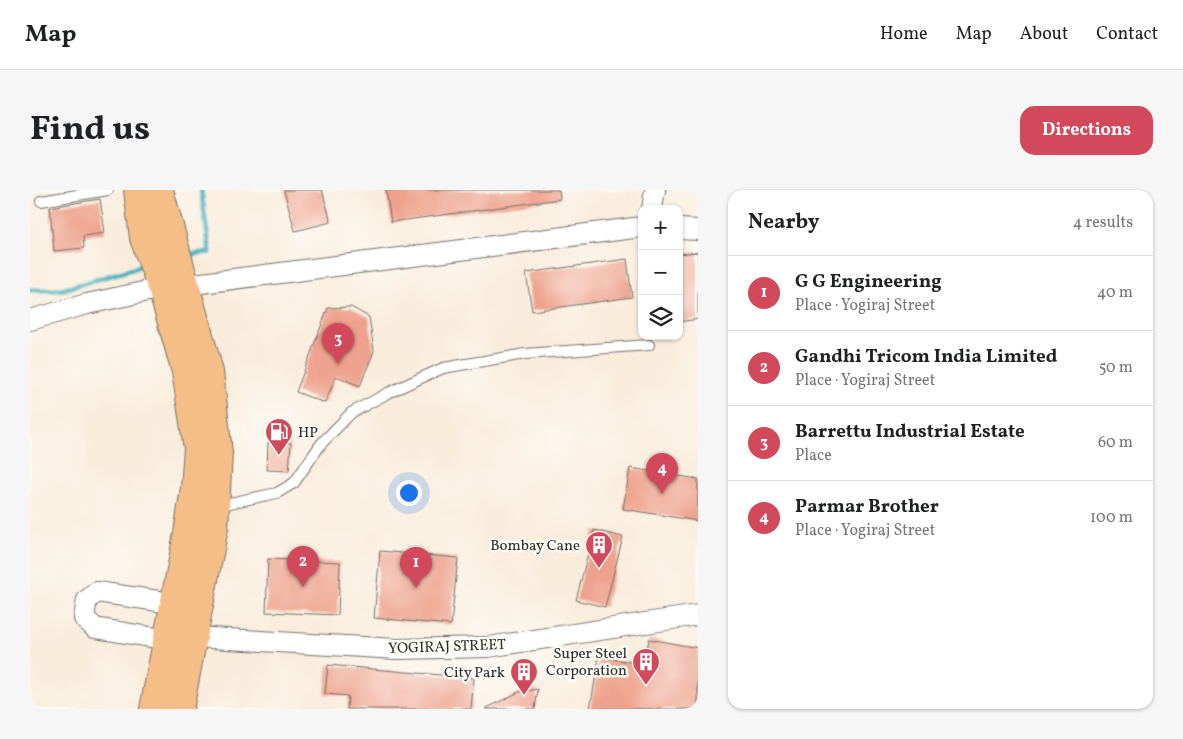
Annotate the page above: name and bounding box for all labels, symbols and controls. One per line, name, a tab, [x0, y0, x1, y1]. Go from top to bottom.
text: Map	[25, 18, 76, 52]
text: Home	[880, 22, 928, 47]
text: Map	[956, 22, 992, 47]
text: About	[1020, 22, 1068, 47]
text: Contact	[1096, 22, 1158, 47]
text: Find us	[30, 106, 150, 154]
button: Directions	[1020, 106, 1153, 155]
map controls	[638, 205, 683, 340]
button: +	[638, 205, 683, 250]
text: Nearby	[748, 208, 819, 237]
text: 4 results	[1073, 212, 1133, 234]
button: −	[638, 250, 683, 295]
text: G G Engineering	[795, 269, 942, 295]
text: 1	[761, 282, 767, 304]
text: 40 m	[1097, 282, 1133, 304]
button: layers	[638, 295, 683, 340]
text: Place · Yogiraj Street	[795, 295, 935, 317]
pin: 3	[322, 323, 354, 364]
text: Gandhi Tricom India Limited	[795, 344, 1057, 370]
text: 2	[760, 357, 768, 379]
text: 50 m	[1099, 357, 1133, 379]
text: Place · Yogiraj Street	[795, 370, 935, 392]
fuel station icon: HP	[264, 417, 294, 456]
text: Barrettu Industrial Estate	[795, 419, 1025, 445]
place label: HP	[298, 423, 318, 444]
text: 3	[760, 432, 768, 454]
text: 60 m	[1098, 432, 1133, 454]
text: Place	[795, 445, 832, 467]
pin: 4	[646, 453, 678, 494]
your location	[396, 480, 422, 506]
text: Parmar Brother	[795, 494, 939, 520]
text: 4	[759, 507, 769, 529]
text: 100 m	[1090, 507, 1133, 529]
text: Place · Yogiraj Street	[795, 520, 935, 542]
building icon: Bombay Cane	[584, 530, 614, 569]
place label: Bombay Cane	[490, 536, 580, 557]
pin: 2	[287, 546, 319, 587]
pin: 1	[400, 547, 432, 588]
street label: YOGIRAJ STREET	[388, 635, 506, 660]
place label: Super Steel Corporation	[546, 644, 627, 682]
building icon: Super Steel Corporation	[631, 647, 661, 686]
building icon: City Park	[509, 657, 539, 696]
place label: City Park	[444, 663, 505, 684]

